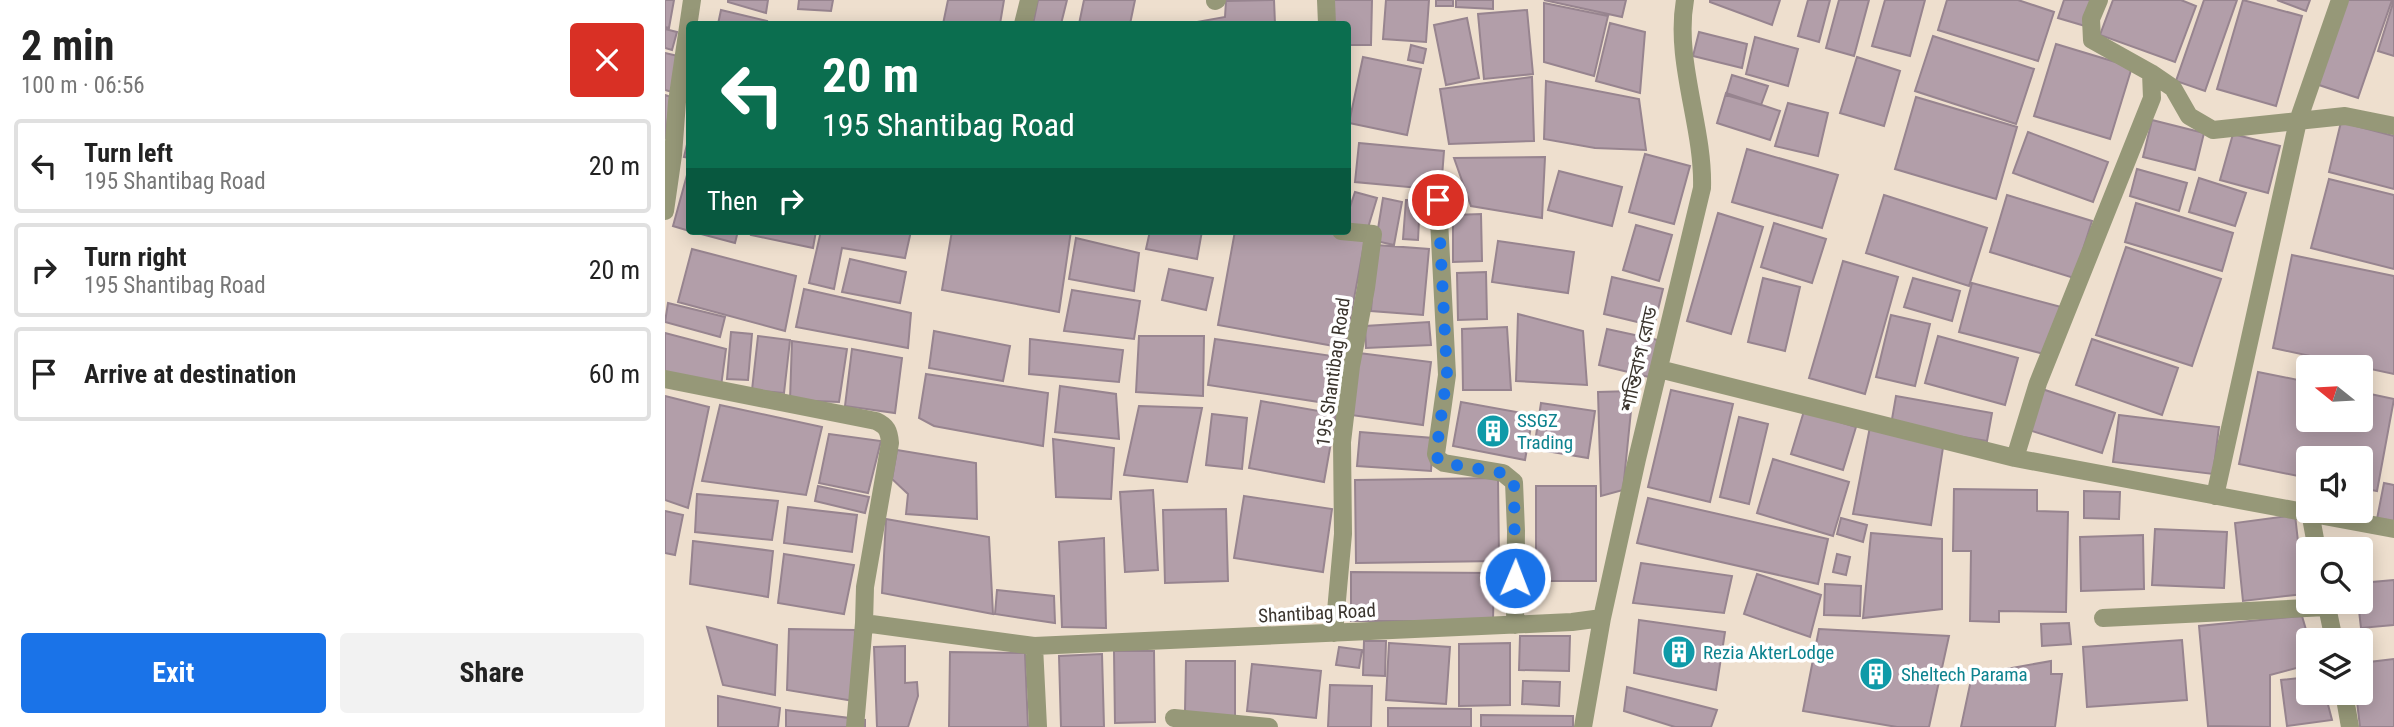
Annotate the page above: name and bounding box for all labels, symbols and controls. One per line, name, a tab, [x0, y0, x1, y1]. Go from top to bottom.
text: 2 min	[21, 21, 114, 70]
button: close	[570, 23, 644, 97]
text: 20 m	[822, 47, 919, 104]
icon: left	[707, 49, 798, 140]
text: 100 m · 06:56	[21, 72, 145, 99]
text: 195 Shantibag Road	[822, 106, 1075, 144]
text: Turn left	[84, 138, 173, 168]
icon: left	[25, 147, 63, 185]
text: 20 m	[589, 151, 640, 181]
text: 195 Shantibag Road	[84, 168, 266, 195]
pin	[1408, 170, 1468, 230]
icon: arrive	[1419, 181, 1457, 219]
icon: right	[772, 182, 810, 220]
text: Then	[707, 186, 758, 216]
text: Turn right	[84, 242, 186, 272]
icon: right	[25, 251, 63, 289]
text: 20 m	[589, 255, 640, 285]
text: 195 Shantibag Road	[84, 272, 266, 299]
street label: 195 Shantibag Road	[1311, 296, 1355, 448]
street label: শান্তিবাগ রোড	[1616, 304, 1662, 415]
icon: arrive	[25, 355, 63, 393]
north arrow	[2296, 355, 2373, 432]
map controls	[2296, 355, 2373, 705]
text: Arrive at destination	[84, 359, 296, 389]
text: 60 m	[589, 359, 640, 389]
place label: SSGZ Trading	[1517, 409, 1573, 454]
building icon: SSGZ Trading	[1474, 412, 1512, 450]
button: sound	[2296, 446, 2373, 523]
button: search	[2296, 537, 2373, 614]
position arrow	[1478, 541, 1552, 615]
street label: Shantibag Road	[1258, 598, 1376, 628]
button: layers	[2296, 628, 2373, 705]
button: Exit	[21, 633, 326, 713]
button: Share	[340, 633, 644, 713]
building icon: Rezia AkterLodge	[1660, 633, 1698, 671]
place label: Rezia AkterLodge	[1703, 641, 1834, 664]
building icon: Sheltech Parama	[1857, 655, 1895, 693]
place label: Sheltech Parama	[1901, 663, 2028, 686]

